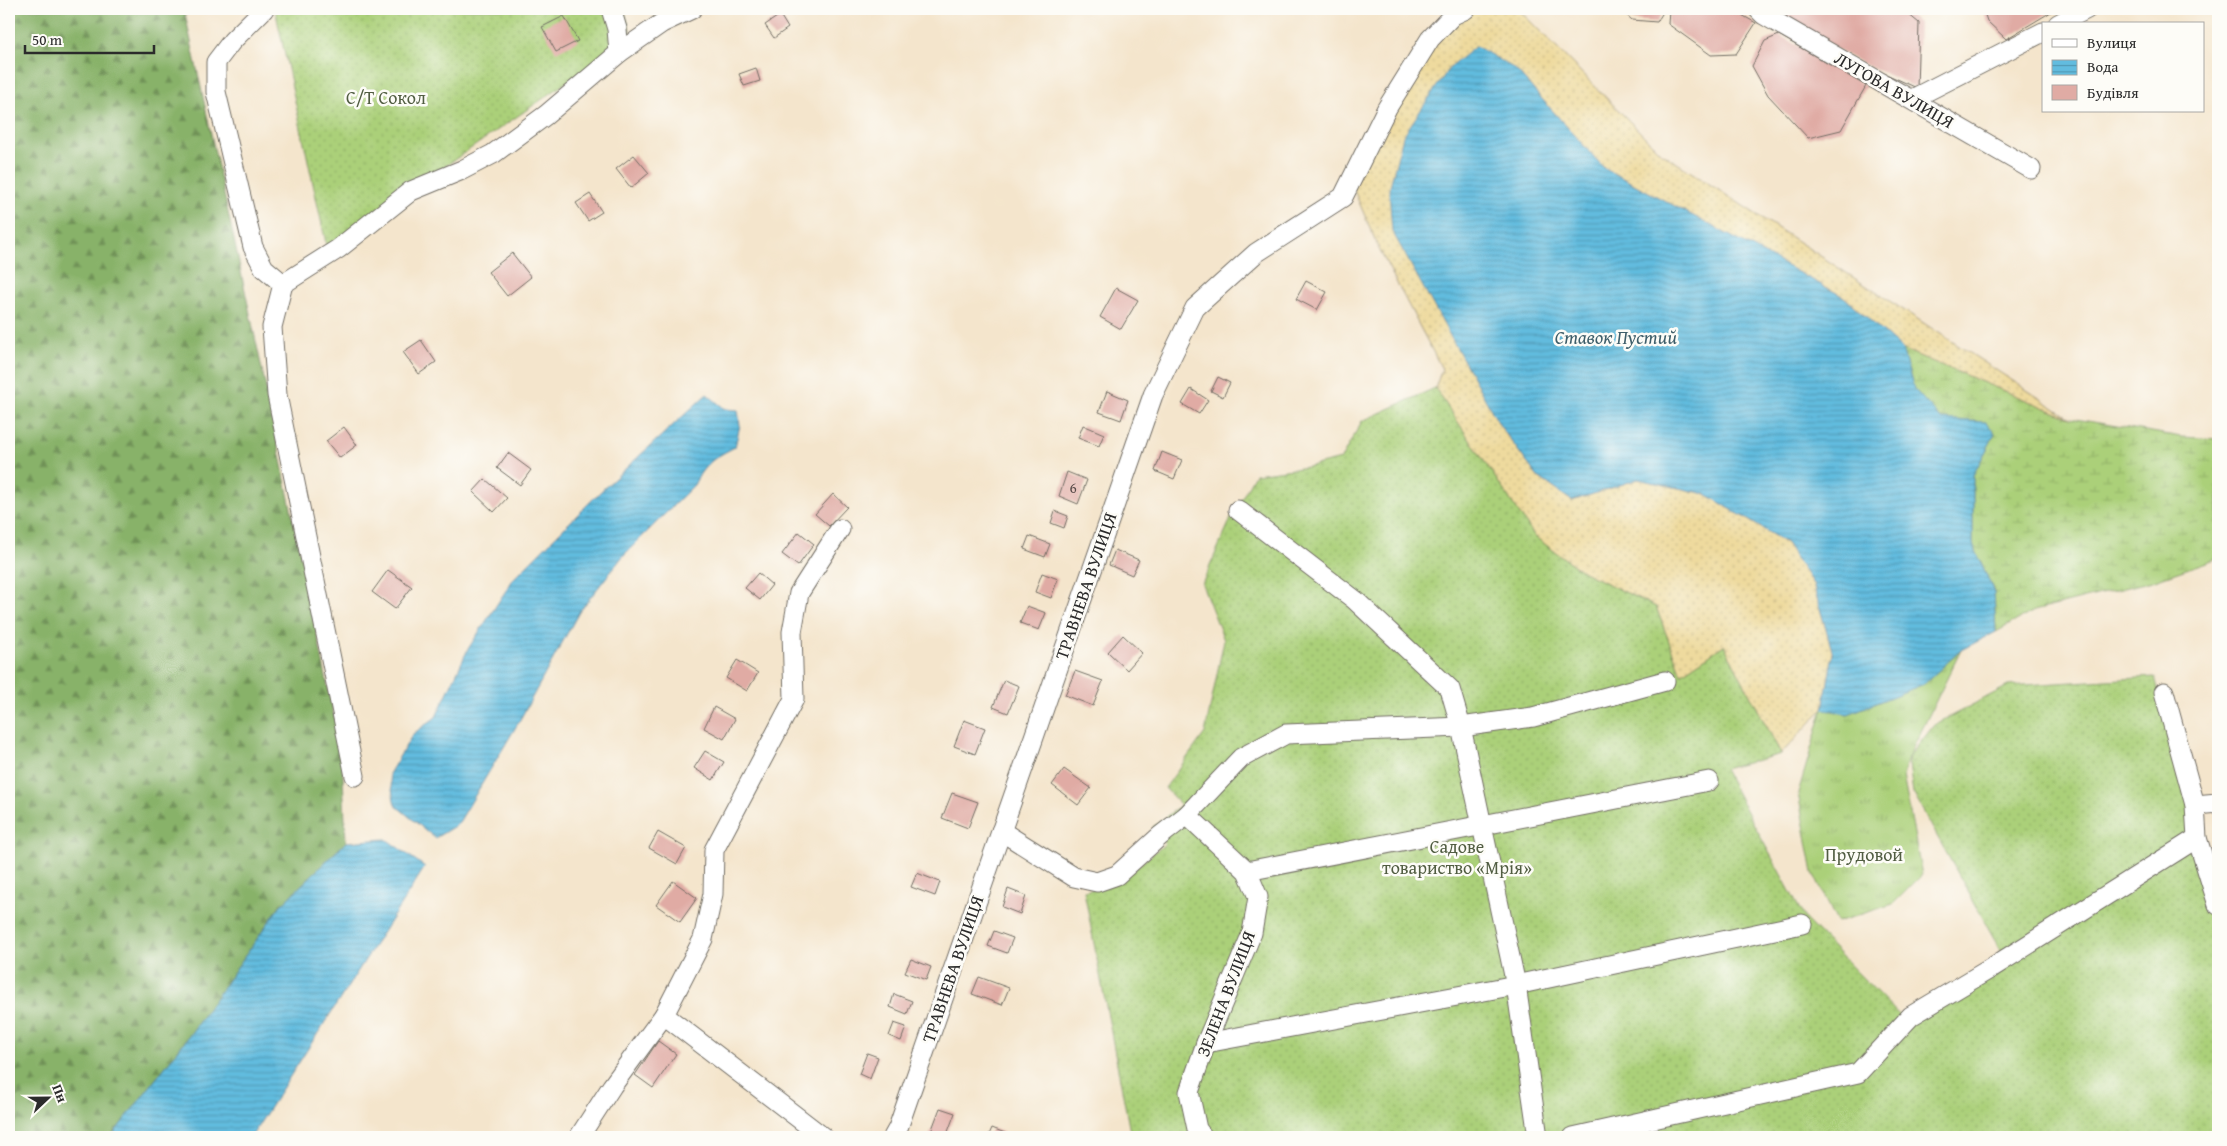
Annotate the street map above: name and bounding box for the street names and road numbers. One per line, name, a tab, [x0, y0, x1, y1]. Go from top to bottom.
street label: ЛУГОВА ВУЛИЦЯ	[1829, 44, 1959, 135]
street label: ТРАВНЕВА ВУЛИЦЯ	[1048, 508, 1123, 663]
street label: ТРАВНЕВА ВУЛИЦЯ	[915, 891, 990, 1046]
street label: ЗЕЛЕНА ВУЛИЦЯ	[1189, 927, 1262, 1061]

